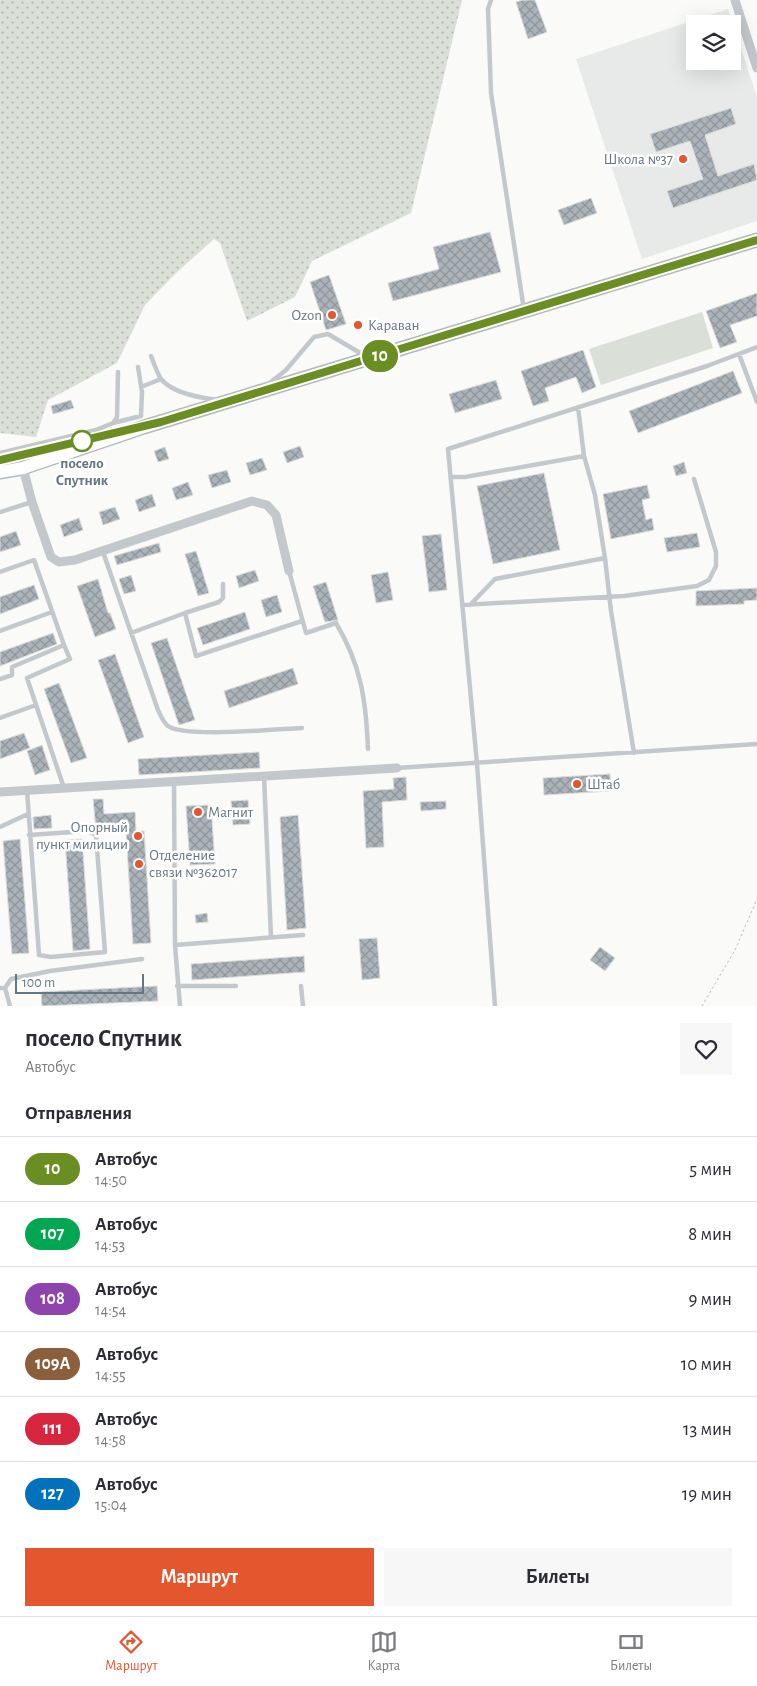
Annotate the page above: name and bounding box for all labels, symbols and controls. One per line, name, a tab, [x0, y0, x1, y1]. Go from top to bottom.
map controls	[686, 15, 741, 70]
button: layers	[686, 15, 741, 70]
place label: Школа №37	[604, 152, 673, 167]
marker: Школа №37	[677, 153, 689, 165]
place label: Ozon	[292, 308, 322, 323]
marker: Ozon	[326, 309, 338, 321]
place label: Караван	[368, 318, 419, 333]
marker: Караван	[352, 319, 364, 331]
line badge: 10	[358, 340, 402, 372]
text: 10	[372, 347, 388, 365]
marker: посело Спутник	[71, 430, 93, 452]
place label: посело Спутник	[56, 456, 109, 488]
place label: Штаб	[587, 777, 620, 792]
marker: Штаб	[571, 778, 583, 790]
place label: Магнит	[208, 805, 254, 820]
marker: Магнит	[192, 806, 204, 818]
place label: Опорный пункт милиции	[36, 820, 128, 852]
marker: Опорный пункт милиции	[132, 830, 144, 842]
place label: Отделение связи №362017	[149, 848, 237, 880]
marker: Отделение связи №362017	[133, 858, 145, 870]
scale bar	[15, 971, 144, 994]
text: 100 m	[22, 976, 55, 990]
button: heart	[680, 1023, 732, 1075]
text: посело Спутник	[25, 1027, 182, 1051]
text: Автобус	[25, 1059, 76, 1075]
text: Отправления	[25, 1104, 132, 1123]
text: Автобус	[95, 1150, 158, 1169]
text: 10	[45, 1160, 60, 1178]
text: 5 мин	[689, 1160, 732, 1179]
text: 14:50	[95, 1172, 127, 1188]
text: Автобус	[95, 1215, 158, 1234]
text: 107	[41, 1225, 64, 1243]
text: 8 мин	[688, 1225, 732, 1244]
text: 14:53	[95, 1237, 125, 1253]
text: Автобус	[95, 1280, 158, 1299]
text: 108	[40, 1290, 65, 1308]
text: 9 мин	[688, 1290, 732, 1309]
text: 14:54	[95, 1302, 126, 1318]
text: Автобус	[95, 1345, 158, 1364]
text: 109А	[35, 1355, 70, 1373]
text: 10 мин	[681, 1355, 732, 1374]
text: 14:55	[95, 1367, 126, 1383]
text: Автобус	[95, 1410, 158, 1429]
text: 111	[43, 1420, 62, 1438]
text: 13 мин	[683, 1420, 732, 1439]
text: 14:58	[95, 1432, 126, 1448]
text: Автобус	[95, 1475, 158, 1494]
text: 127	[41, 1485, 64, 1503]
text: 19 мин	[682, 1485, 732, 1504]
text: 15:04	[95, 1497, 127, 1513]
button: Маршрут	[25, 1548, 374, 1606]
button: Билеты	[384, 1548, 732, 1606]
tab: Маршрут	[105, 1628, 158, 1675]
tab: Карта	[367, 1628, 400, 1675]
tab: Билеты	[610, 1628, 652, 1675]

